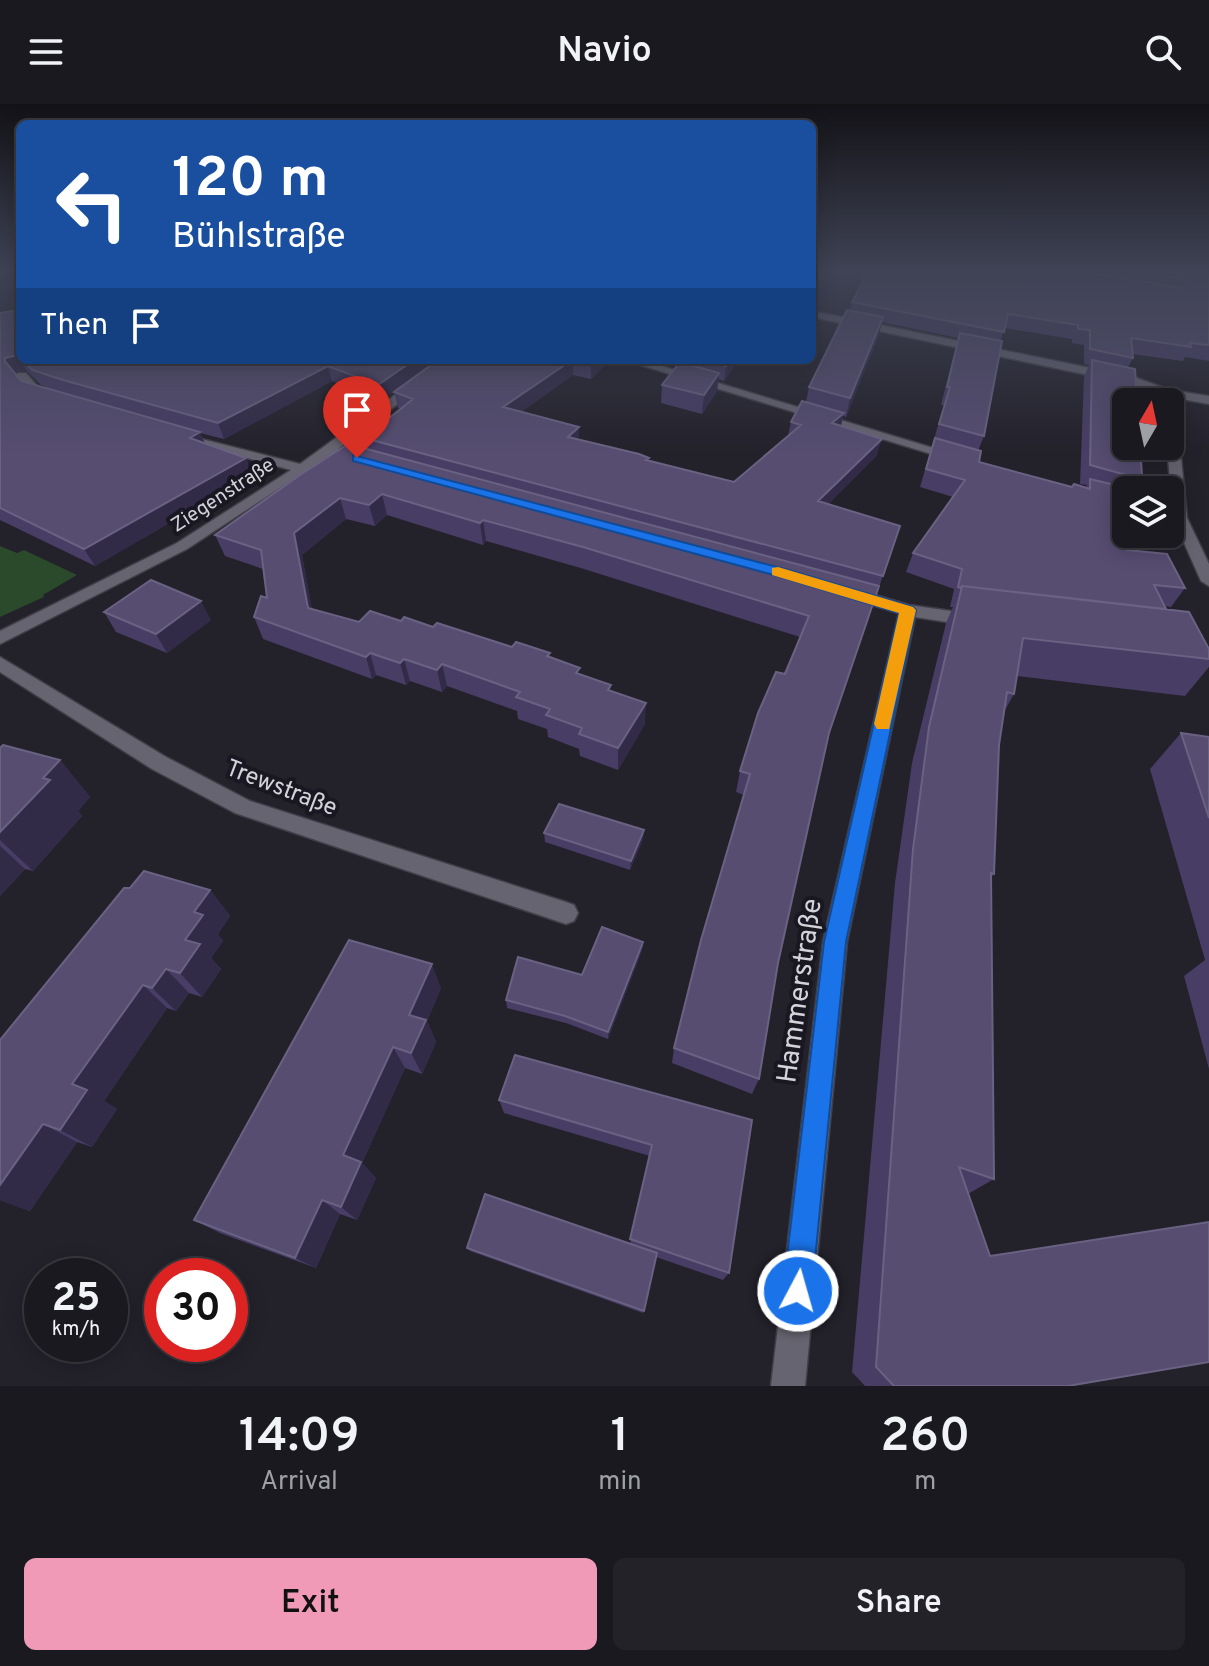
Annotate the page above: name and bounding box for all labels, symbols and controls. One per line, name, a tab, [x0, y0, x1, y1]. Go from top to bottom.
text: Navio	[557, 29, 652, 75]
icon: menu	[24, 30, 68, 74]
icon: search	[1141, 30, 1185, 74]
text: 120 m	[172, 146, 329, 216]
icon: left	[40, 152, 144, 256]
text: Bühlstraße	[172, 215, 346, 261]
icon: arrive	[124, 304, 168, 348]
text: Then	[40, 308, 108, 345]
pin	[323, 376, 391, 458]
icon: arrive	[335, 388, 379, 432]
north arrow	[1112, 388, 1184, 460]
map controls	[1112, 388, 1184, 548]
street label: Ziegenstraße	[166, 453, 280, 539]
button: layers	[1112, 476, 1184, 548]
street label: Trewstraße	[221, 754, 341, 824]
street label: Hammerstraße	[770, 896, 832, 1086]
position arrow	[756, 1249, 840, 1333]
speed limit sign: 30	[144, 1258, 248, 1362]
text: 25	[52, 1275, 100, 1325]
text: km/h	[52, 1317, 100, 1343]
text: 14:09	[239, 1408, 360, 1468]
text: 1	[611, 1408, 629, 1468]
text: 260	[880, 1408, 970, 1468]
text: Arrival	[260, 1466, 338, 1499]
text: min	[598, 1466, 642, 1499]
text: m	[914, 1466, 936, 1499]
button: Exit	[24, 1558, 597, 1650]
button: Share	[613, 1558, 1185, 1650]

